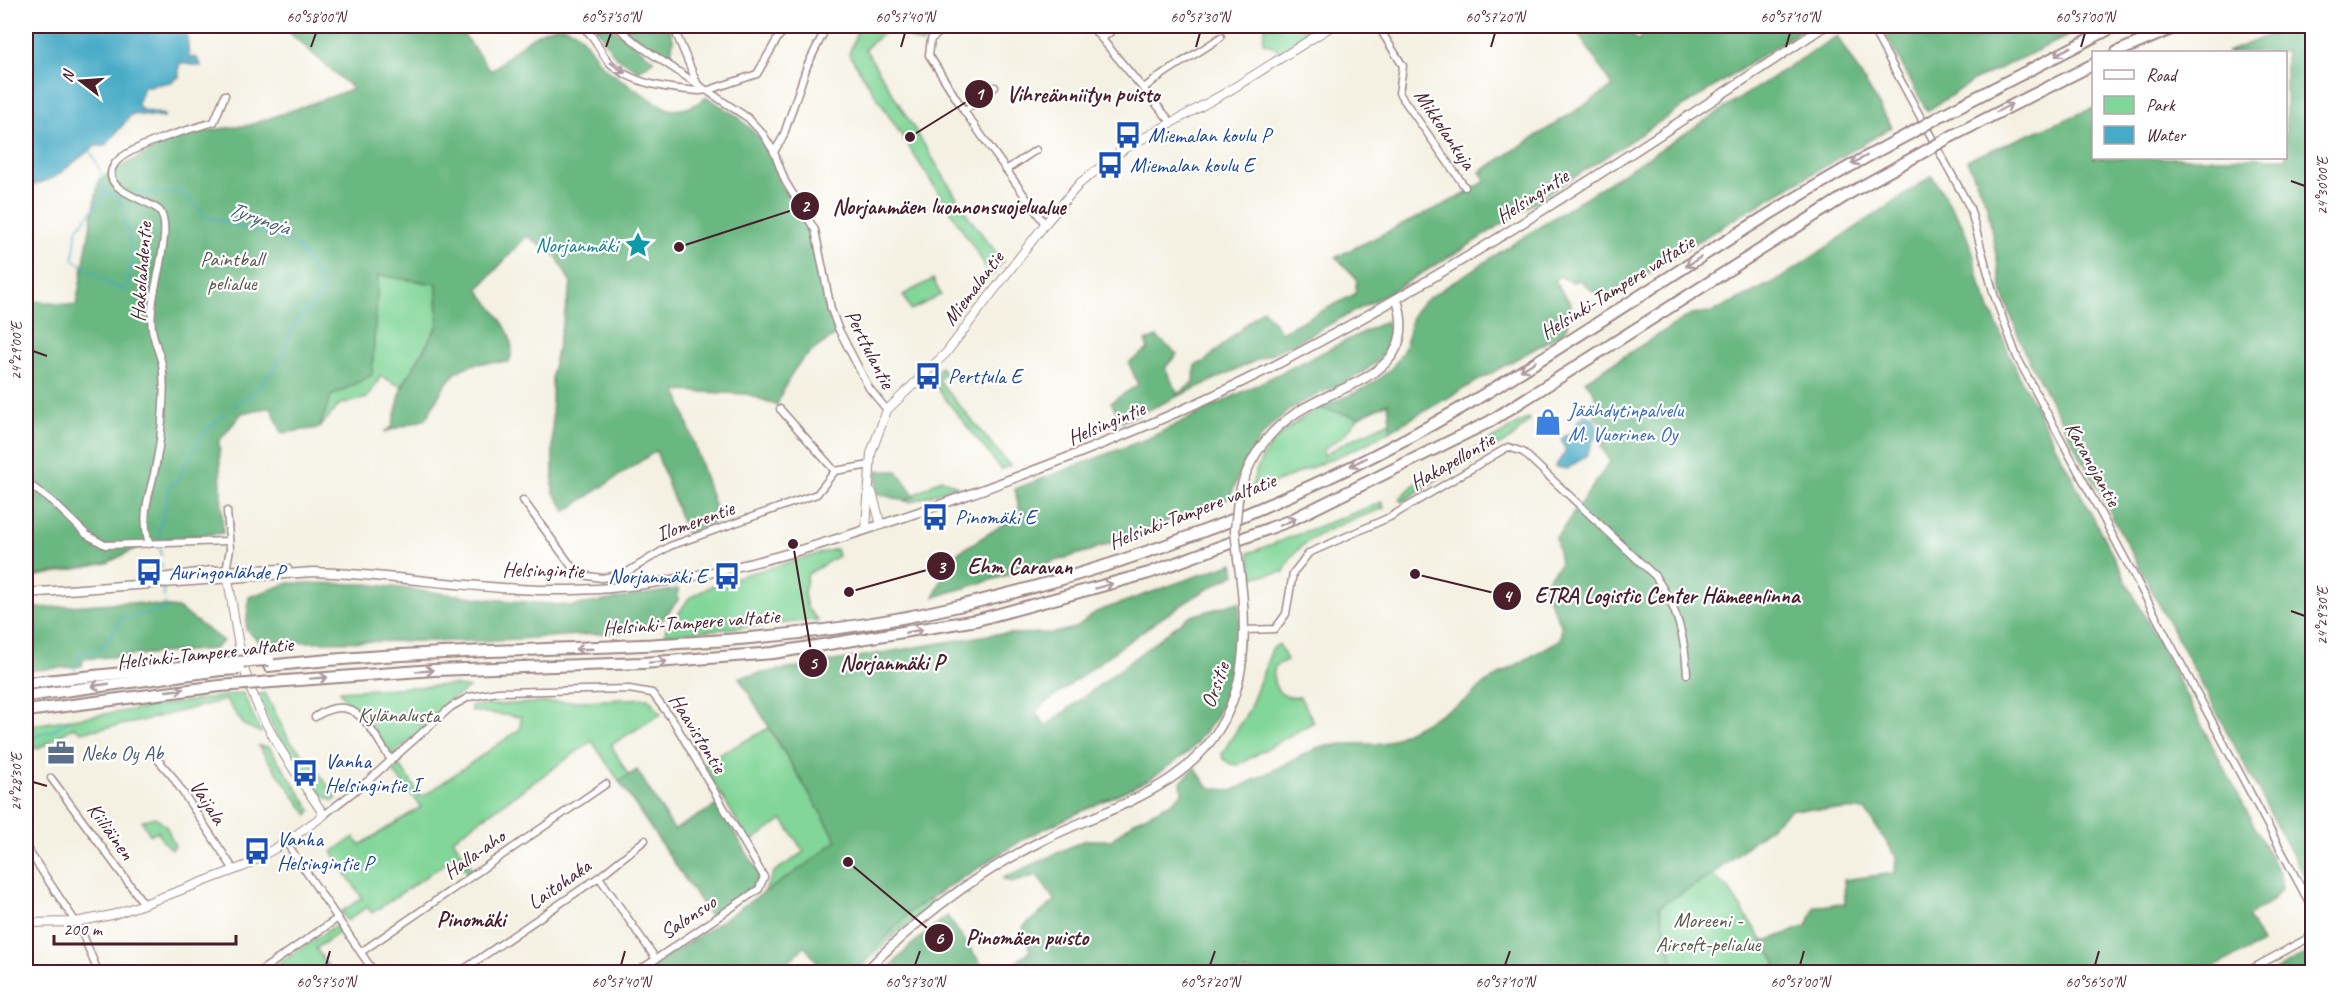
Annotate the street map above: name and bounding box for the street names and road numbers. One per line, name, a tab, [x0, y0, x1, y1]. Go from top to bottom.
street label: Mikkolankuja	[1409, 84, 1482, 176]
street label: Helsingintie	[1491, 162, 1574, 229]
street label: Hakolahdentie	[125, 220, 158, 323]
street label: Helsinki-Tampere valtatie	[1535, 228, 1701, 345]
street label: Miemalantie	[937, 245, 1010, 330]
street label: Perttulantie	[839, 305, 901, 394]
street label: Helsingintie	[1063, 395, 1150, 451]
street label: Karanojantie	[2059, 417, 2127, 512]
street label: Hakapellontie	[1405, 426, 1500, 496]
street label: Helsinki-Tampere valtatie	[1105, 466, 1281, 555]
street label: Ilomerentie	[652, 495, 739, 547]
street label: Helsingintie	[502, 556, 585, 584]
street label: Helsinki-Tampere valtatie	[602, 603, 782, 641]
street label: Helsinki-Tampere valtatie	[116, 631, 296, 675]
street label: Orsitie	[1195, 657, 1236, 711]
street label: Haavistontie	[663, 688, 733, 779]
street label: Vaijala	[184, 775, 233, 831]
street label: Kiiliäinen	[81, 797, 141, 865]
street label: Halla-aho	[438, 822, 512, 885]
street label: Laitohaka	[522, 852, 597, 915]
street label: Salonsuo	[655, 888, 722, 945]

